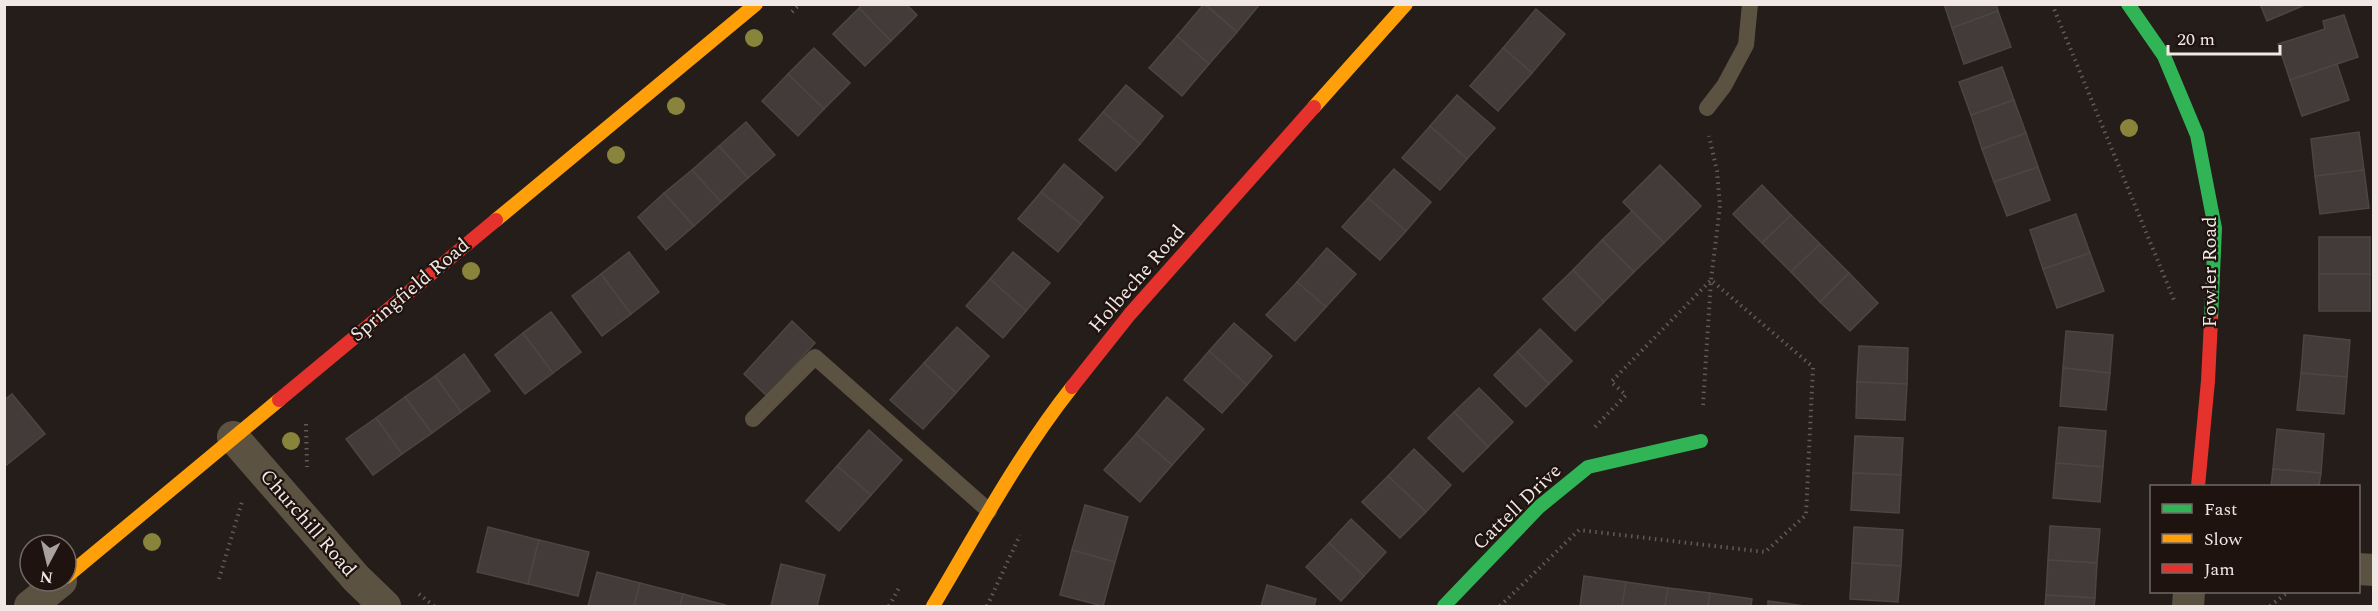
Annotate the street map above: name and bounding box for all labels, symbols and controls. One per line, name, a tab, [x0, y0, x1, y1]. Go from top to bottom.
scale bar	[2168, 18, 2280, 56]
text: 20 m	[2177, 26, 2215, 53]
street label: Fowler Road	[2195, 216, 2225, 328]
street label: Holbeche Road	[1081, 218, 1193, 340]
street label: Springfield Road	[344, 231, 476, 349]
street label: Cattell Drive	[1466, 457, 1568, 557]
street label: Churchill Road	[253, 462, 363, 584]
legend	[2150, 485, 2360, 593]
text: Fast	[2204, 496, 2237, 523]
text: Slow	[2204, 526, 2243, 553]
north arrow	[18, 533, 78, 593]
text: Jam	[2204, 556, 2235, 583]
text: N	[38, 564, 54, 590]

